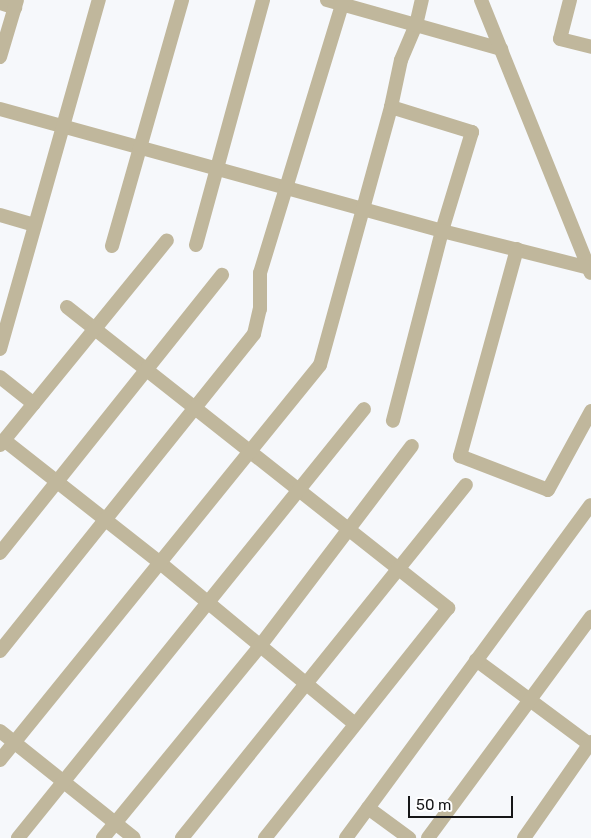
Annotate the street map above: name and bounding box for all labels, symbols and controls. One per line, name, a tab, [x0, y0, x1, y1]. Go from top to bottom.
scale bar	[411, 786, 516, 818]
text: 50 m	[416, 796, 451, 814]

